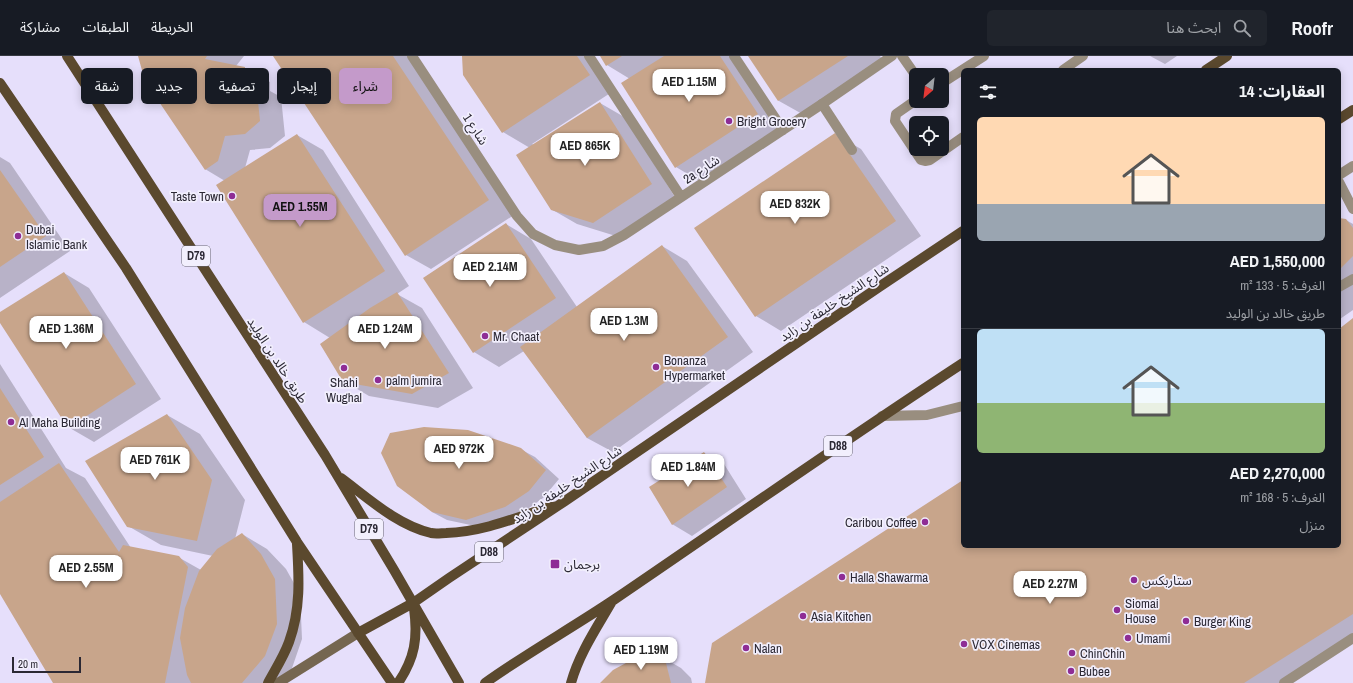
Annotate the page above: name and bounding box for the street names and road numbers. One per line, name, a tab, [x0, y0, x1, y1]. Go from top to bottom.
street label: شارع 1	[457, 110, 492, 149]
street label: 2a شارع	[680, 151, 724, 189]
road number: D79	[182, 246, 210, 266]
street label: شارع الشيخ خليفة بن زايد	[776, 259, 893, 347]
street label: طريق خالد بن الوليد	[243, 314, 312, 407]
road number: D88	[824, 436, 852, 456]
street label: شارع الشيخ خليفة بن زايد	[509, 441, 626, 529]
road number: D79	[355, 519, 383, 539]
road number: D88	[475, 542, 503, 562]

